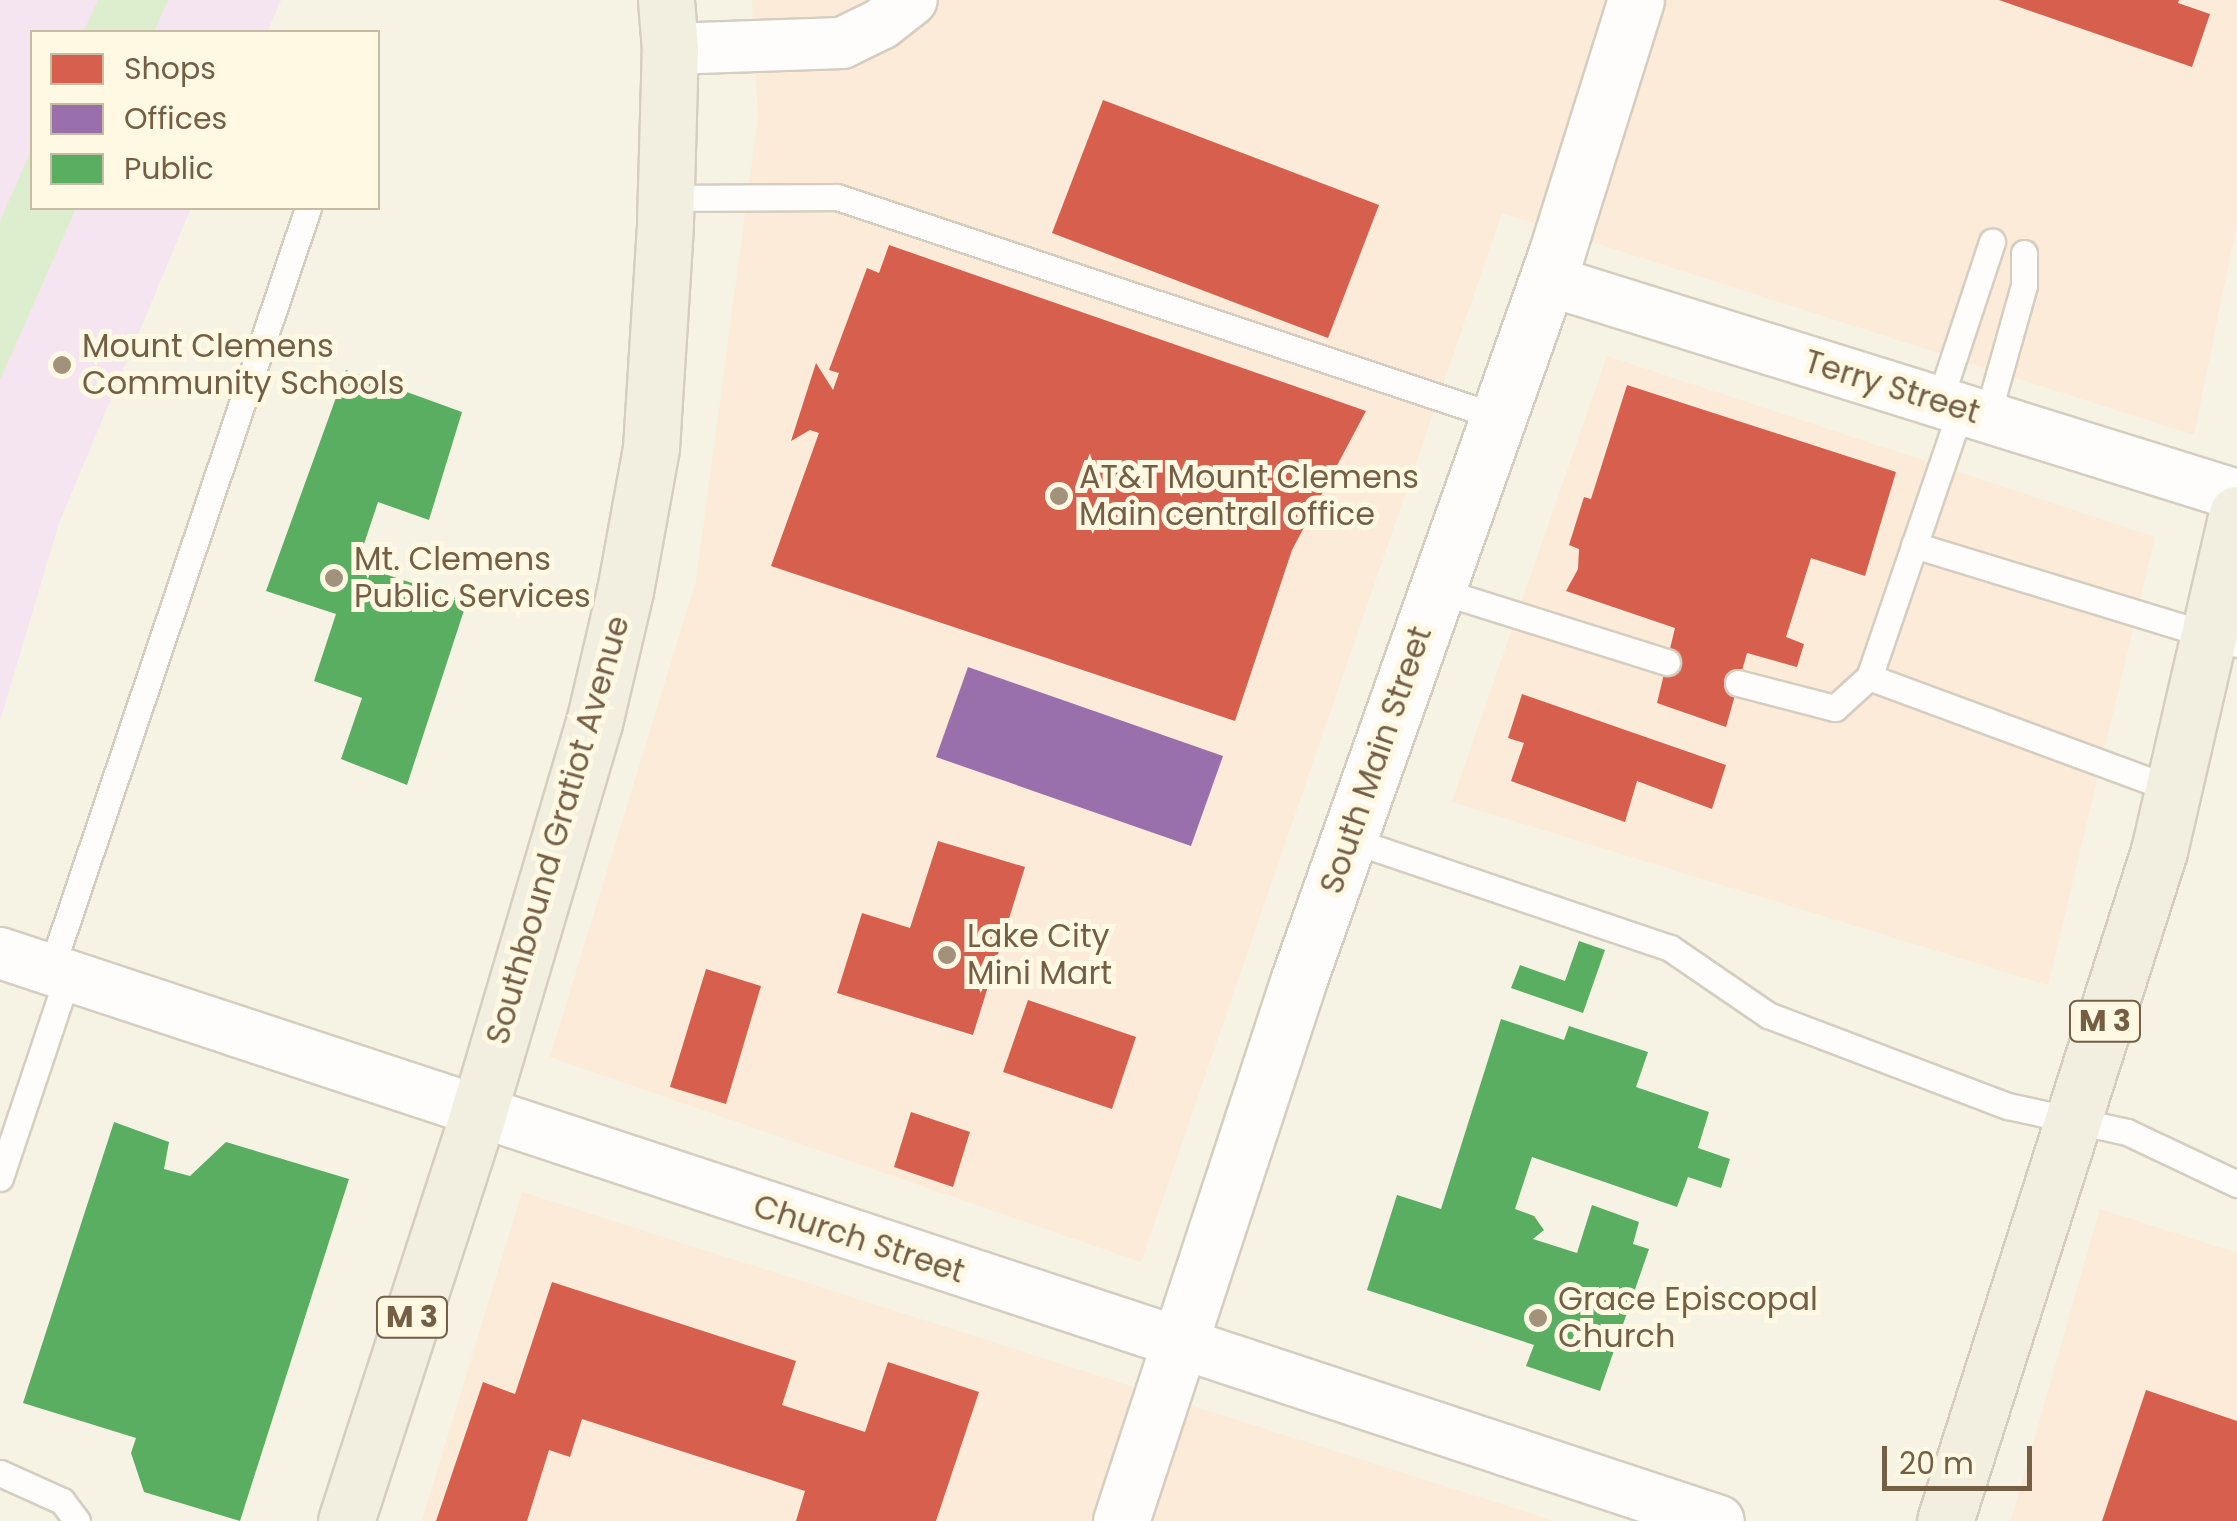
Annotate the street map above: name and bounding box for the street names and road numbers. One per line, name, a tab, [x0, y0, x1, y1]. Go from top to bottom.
street label: Terry Street	[1800, 342, 1984, 432]
street label: Southbound Gratiot Avenue	[478, 611, 638, 1049]
street label: South Main Street	[1312, 621, 1440, 899]
road number: M 3	[2068, 996, 2142, 1046]
street label: Church Street	[749, 1187, 969, 1291]
road number: M 3	[374, 1292, 450, 1342]

